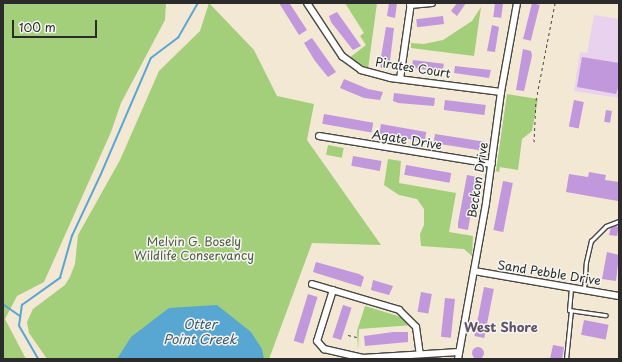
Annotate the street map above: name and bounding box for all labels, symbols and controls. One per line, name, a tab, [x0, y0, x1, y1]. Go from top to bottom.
scale bar	[14, 12, 99, 38]
text: 100 m	[19, 18, 56, 36]
street label: Pirates Court	[374, 55, 452, 81]
street label: Agate Drive	[371, 127, 443, 153]
street label: Beckon Drive	[465, 141, 491, 219]
park label: Melvin G. Bosely Wildlife Conservancy	[133, 235, 255, 263]
street label: Sand Pebble Drive	[496, 258, 602, 288]
water label: Otter Point Creek	[163, 317, 237, 348]
district label: West Shore	[464, 319, 538, 335]

